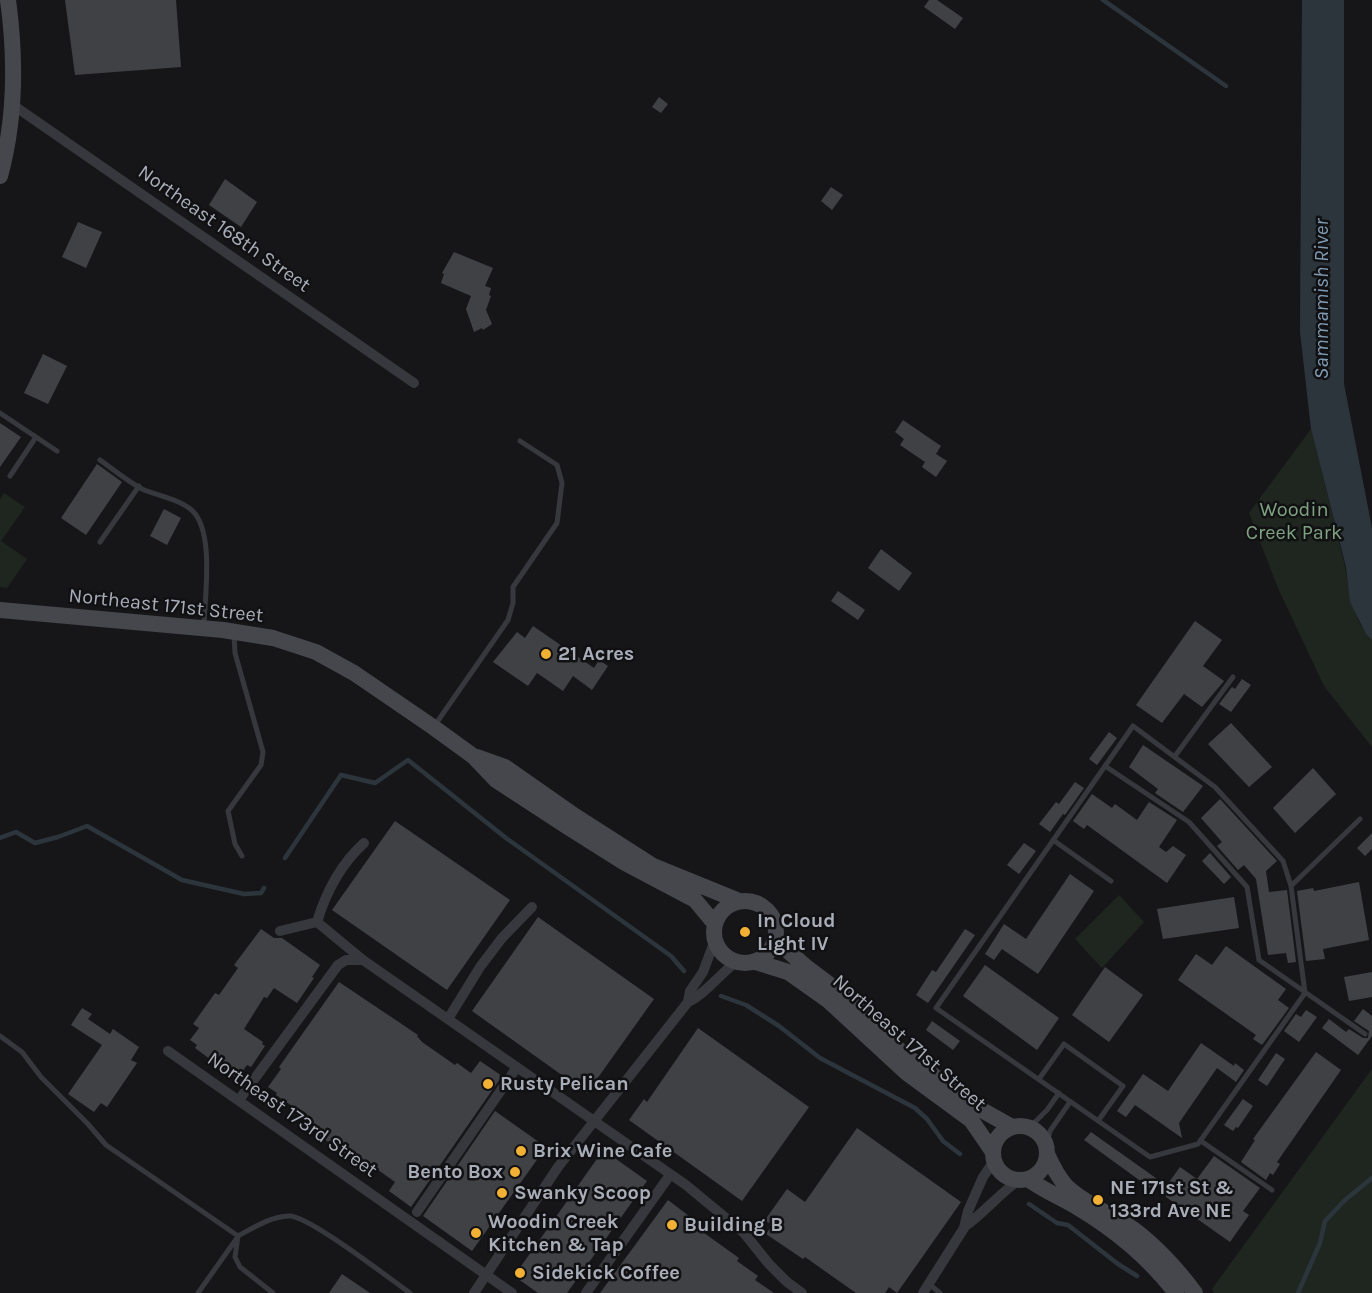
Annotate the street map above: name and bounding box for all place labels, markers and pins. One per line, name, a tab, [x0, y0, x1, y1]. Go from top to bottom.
place label: 21 Acres	[558, 642, 634, 666]
marker: 21 Acres	[539, 647, 553, 661]
place label: In Cloud Light IV	[757, 909, 836, 956]
marker: In Cloud Light IV	[738, 925, 752, 939]
place label: Rusty Pelican	[500, 1072, 629, 1096]
marker: Rusty Pelican	[481, 1077, 495, 1091]
place label: Brix Wine Cafe	[533, 1139, 672, 1163]
marker: Brix Wine Cafe	[514, 1144, 528, 1158]
place label: Bento Box	[407, 1160, 503, 1184]
marker: Bento Box	[508, 1165, 522, 1179]
place label: NE 171st St & 133rd Ave NE	[1110, 1176, 1234, 1223]
place label: Swanky Scoop	[514, 1181, 651, 1205]
marker: Swanky Scoop	[495, 1186, 509, 1200]
marker: NE 171st St & 133rd Ave NE	[1091, 1193, 1105, 1207]
place label: Woodin Creek Kitchen & Tap	[488, 1210, 624, 1257]
place label: Building B	[684, 1213, 783, 1237]
marker: Building B	[665, 1218, 679, 1232]
marker: Woodin Creek Kitchen & Tap	[469, 1226, 483, 1240]
place label: Sidekick Coffee	[532, 1261, 680, 1285]
marker: Sidekick Coffee	[513, 1266, 527, 1280]

